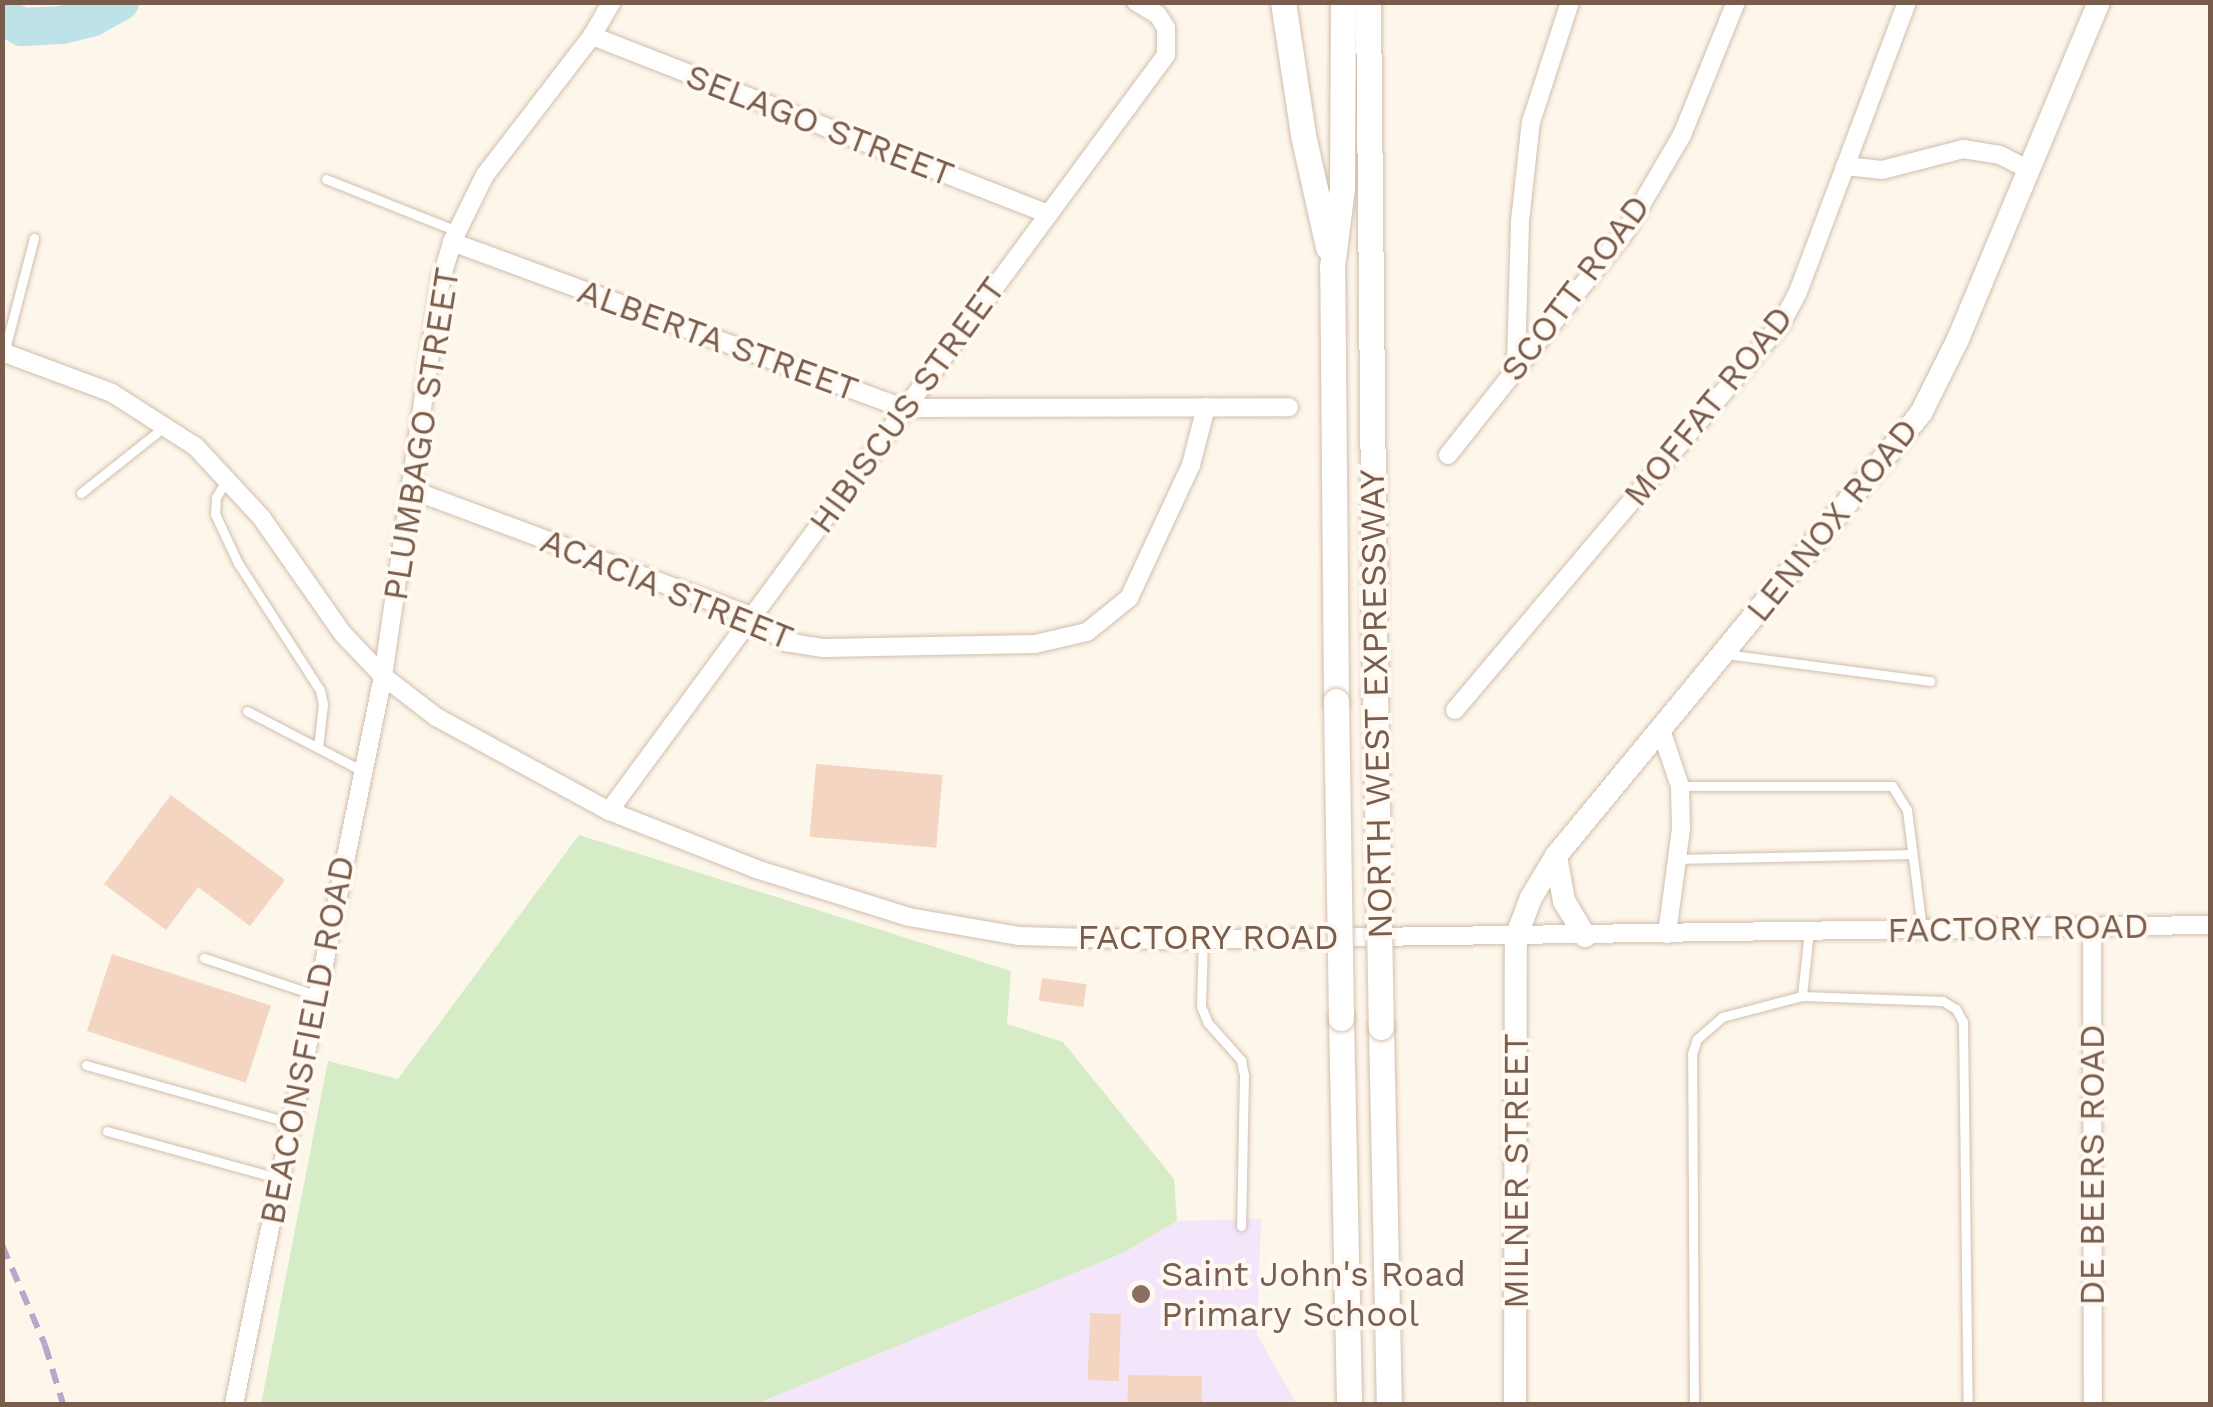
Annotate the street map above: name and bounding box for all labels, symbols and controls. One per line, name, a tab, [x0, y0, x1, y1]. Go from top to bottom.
street label: SELAGO STREET	[680, 55, 960, 195]
street label: SCOTT ROAD	[1491, 186, 1659, 390]
street label: PLUMBAGO STREET	[374, 265, 468, 603]
street label: HIBISCUS STREET	[800, 269, 1014, 541]
street label: ALBERTA STREET	[572, 270, 864, 410]
street label: MOFFAT ROAD	[1614, 297, 1802, 515]
street label: LENNOX ROAD	[1737, 410, 1927, 630]
street label: NORTH WEST EXPRESSWAY	[1351, 468, 1401, 940]
street label: ACACIA STREET	[534, 519, 800, 659]
street label: BEACONSFIELD ROAD	[251, 852, 363, 1228]
street label: FACTORY ROAD	[1886, 905, 2150, 951]
street label: FACTORY ROAD	[1076, 916, 1340, 958]
street label: DE BEERS ROAD	[2071, 1024, 2113, 1306]
street label: MILNER STREET	[1495, 1033, 1537, 1309]
place label: Saint John's Road Primary School	[1161, 1253, 1467, 1335]
marker: Saint John's Road Primary School	[1130, 1283, 1152, 1305]

